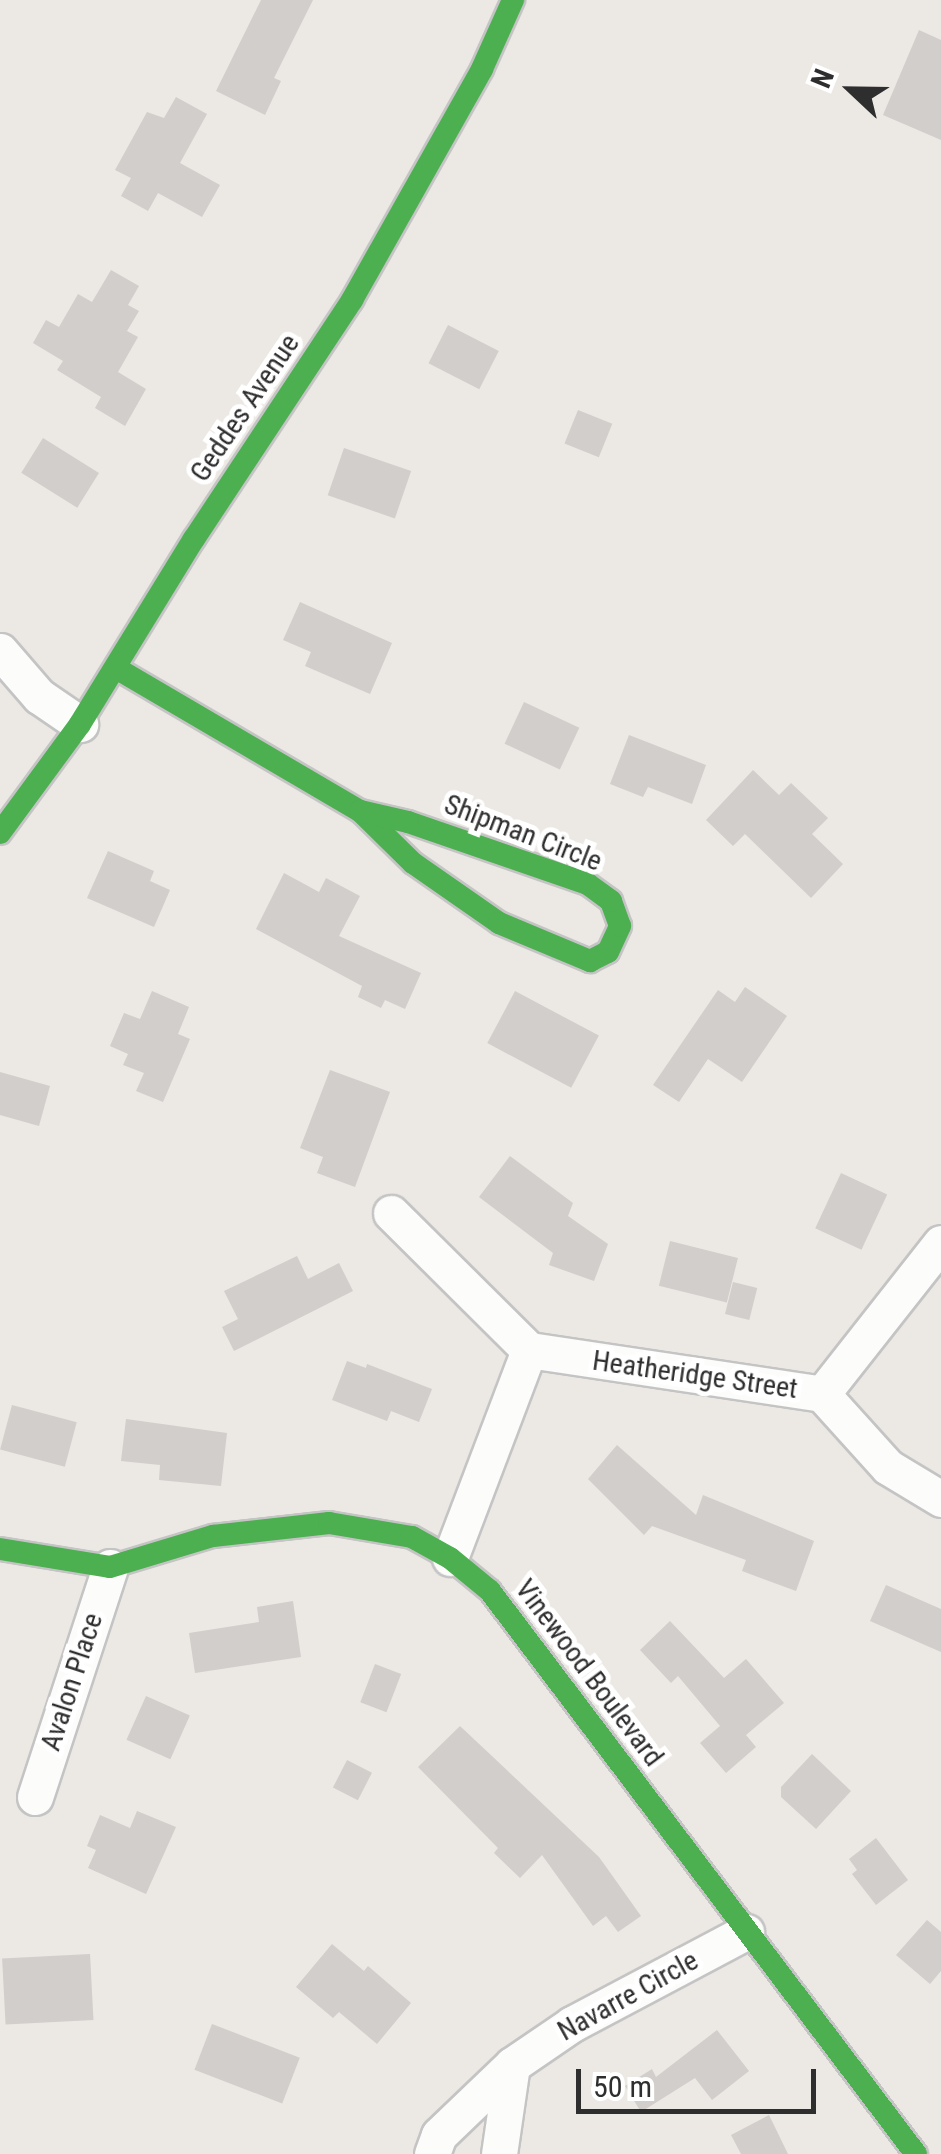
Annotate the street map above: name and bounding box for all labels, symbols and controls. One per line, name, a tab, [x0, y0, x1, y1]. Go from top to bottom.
north arrow	[801, 40, 901, 140]
text: N	[804, 64, 841, 93]
street label: Geddes Avenue	[183, 328, 307, 488]
street label: Shipman Circle	[440, 788, 606, 878]
street label: Heatheridge Street	[590, 1344, 800, 1406]
street label: Vinewood Boulevard	[508, 1573, 670, 1773]
street label: Avalon Place	[34, 1609, 110, 1755]
street label: Navarre Circle	[552, 1944, 704, 2048]
scale bar	[581, 2049, 821, 2111]
text: 50 m	[593, 2069, 652, 2104]

